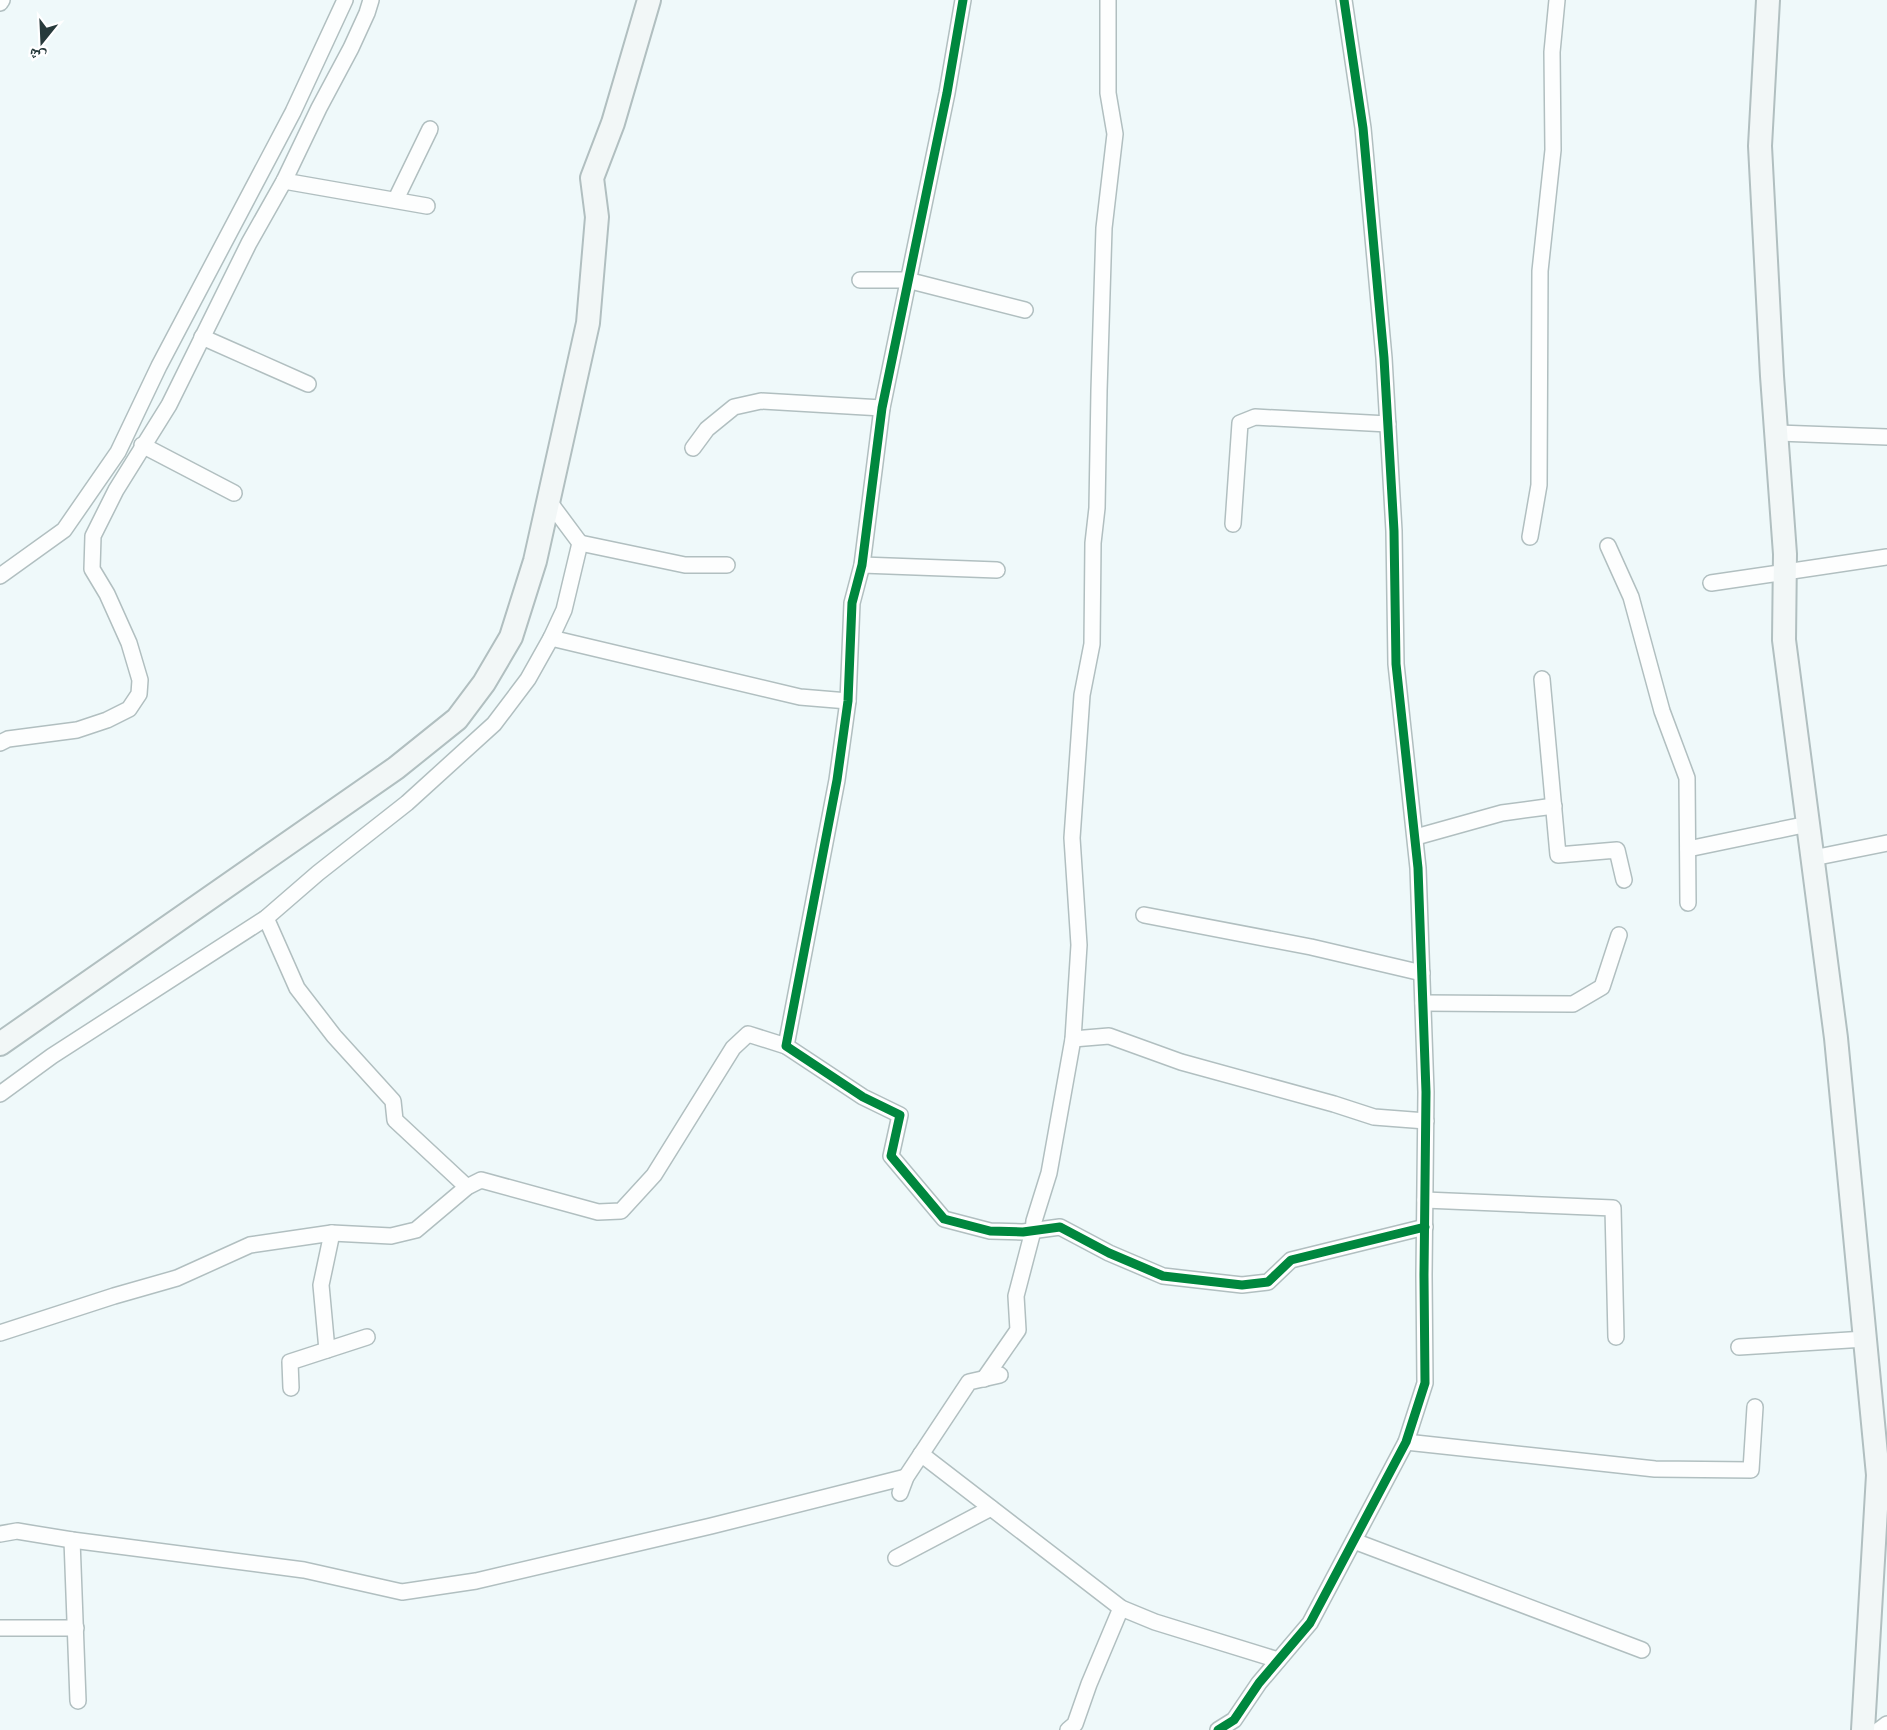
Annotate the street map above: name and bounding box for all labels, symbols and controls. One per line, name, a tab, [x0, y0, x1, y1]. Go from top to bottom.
north arrow	[12, 12, 72, 72]
text: ش	[26, 44, 49, 67]

